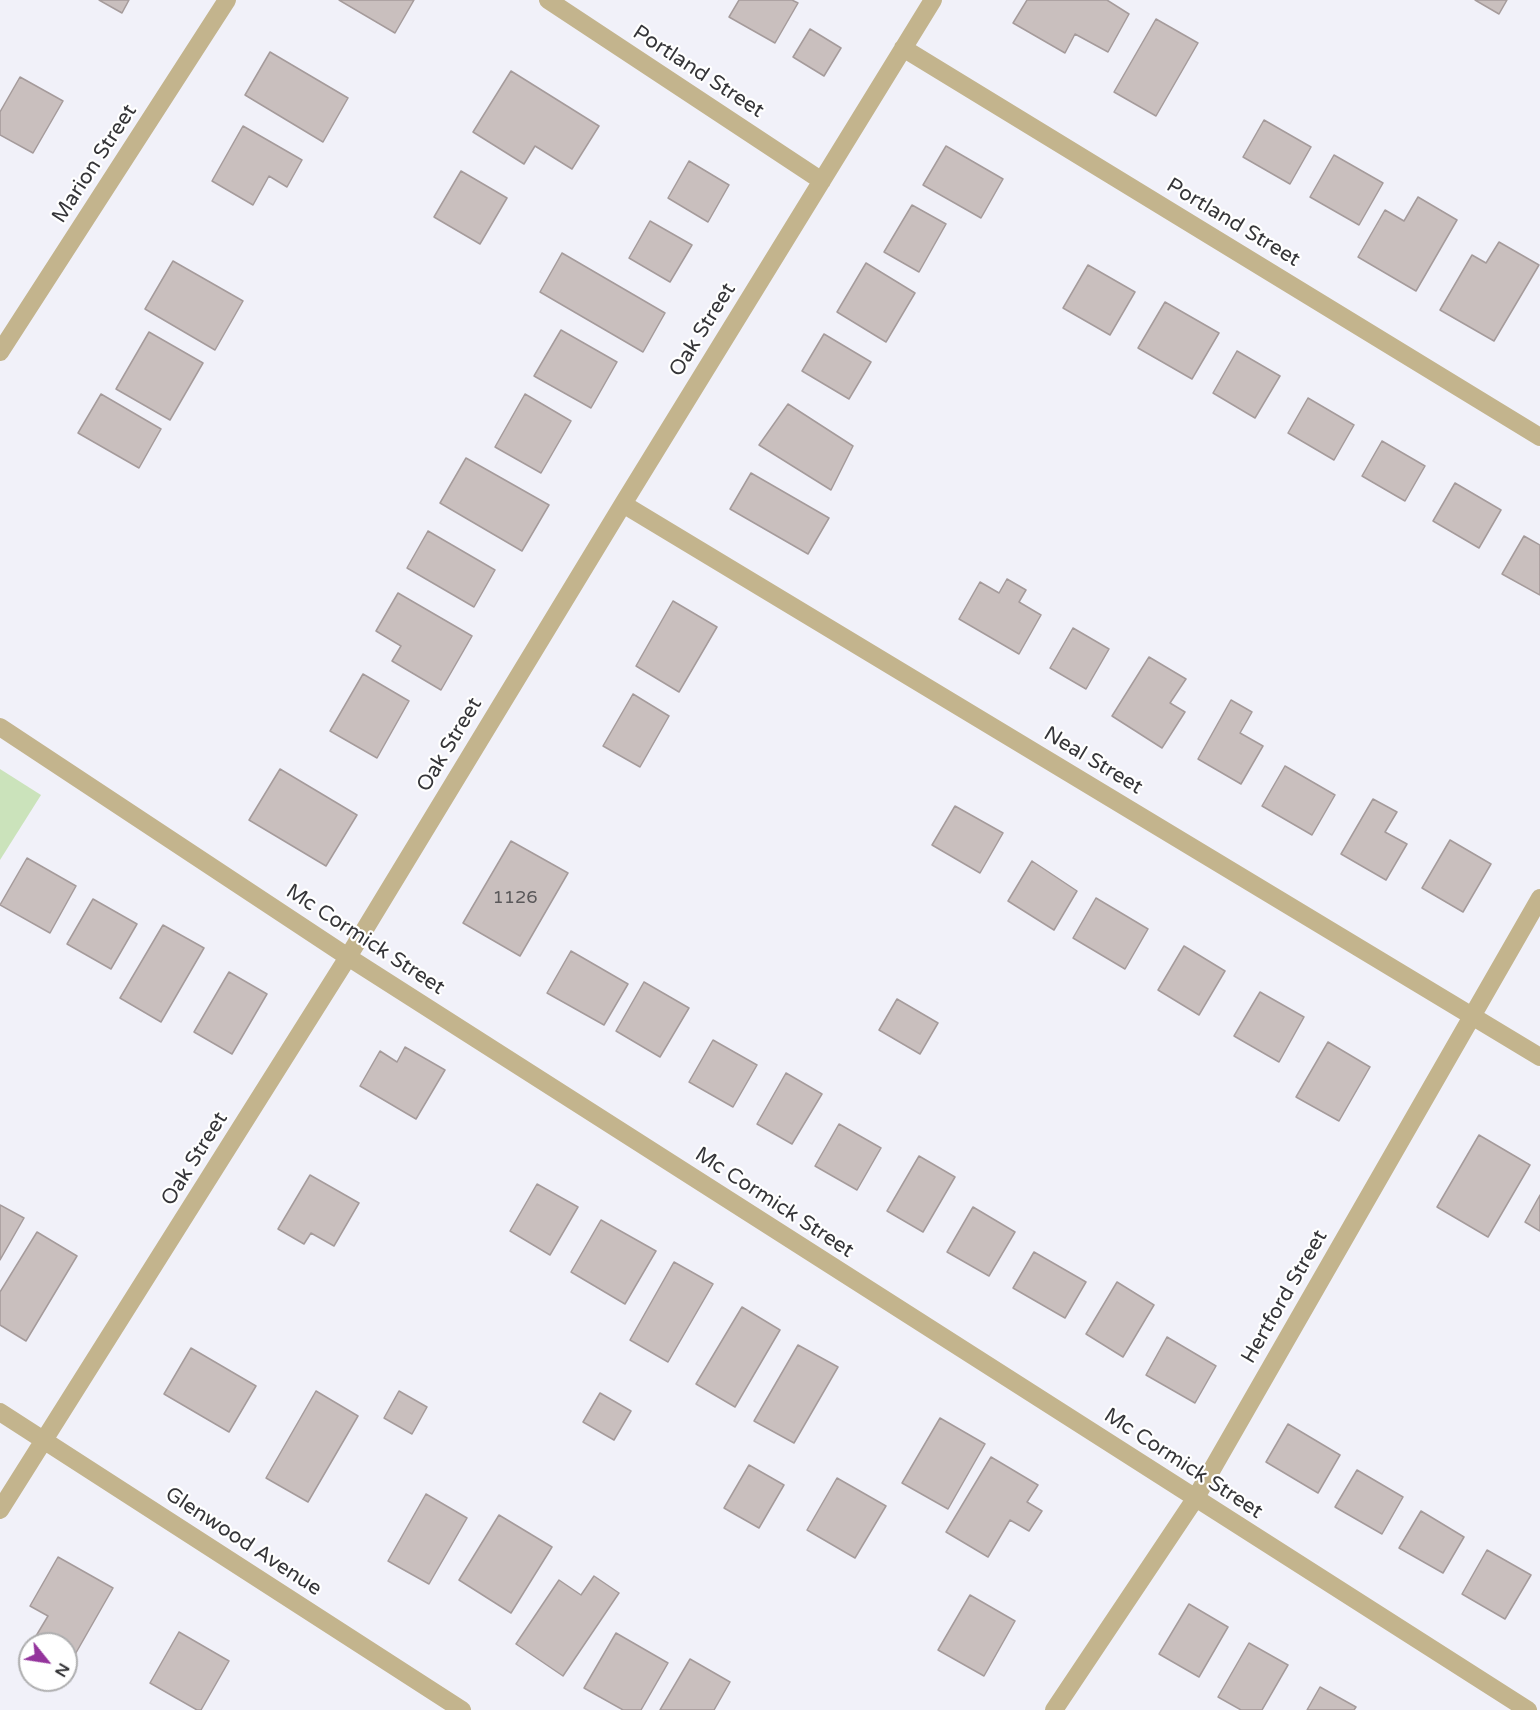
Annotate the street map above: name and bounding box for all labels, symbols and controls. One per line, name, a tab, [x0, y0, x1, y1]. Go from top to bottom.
street label: Portland Street	[628, 20, 768, 124]
street label: Marion Street	[47, 100, 143, 228]
street label: Portland Street	[1162, 173, 1304, 273]
street label: Oak Street	[664, 279, 742, 381]
street label: Oak Street	[412, 693, 488, 797]
street label: Neal Street	[1039, 722, 1147, 800]
street label: Mc Cormick Street	[281, 879, 449, 1001]
house number: 1126	[492, 887, 538, 909]
street label: Oak Street	[156, 1108, 234, 1210]
street label: Mc Cormick Street	[690, 1142, 858, 1264]
street label: Hertford Street	[1237, 1226, 1333, 1368]
street label: Mc Cormick Street	[1099, 1403, 1267, 1525]
street label: Glenwood Avenue	[160, 1482, 326, 1602]
north arrow	[18, 1632, 78, 1692]
text: N	[50, 1659, 74, 1681]

